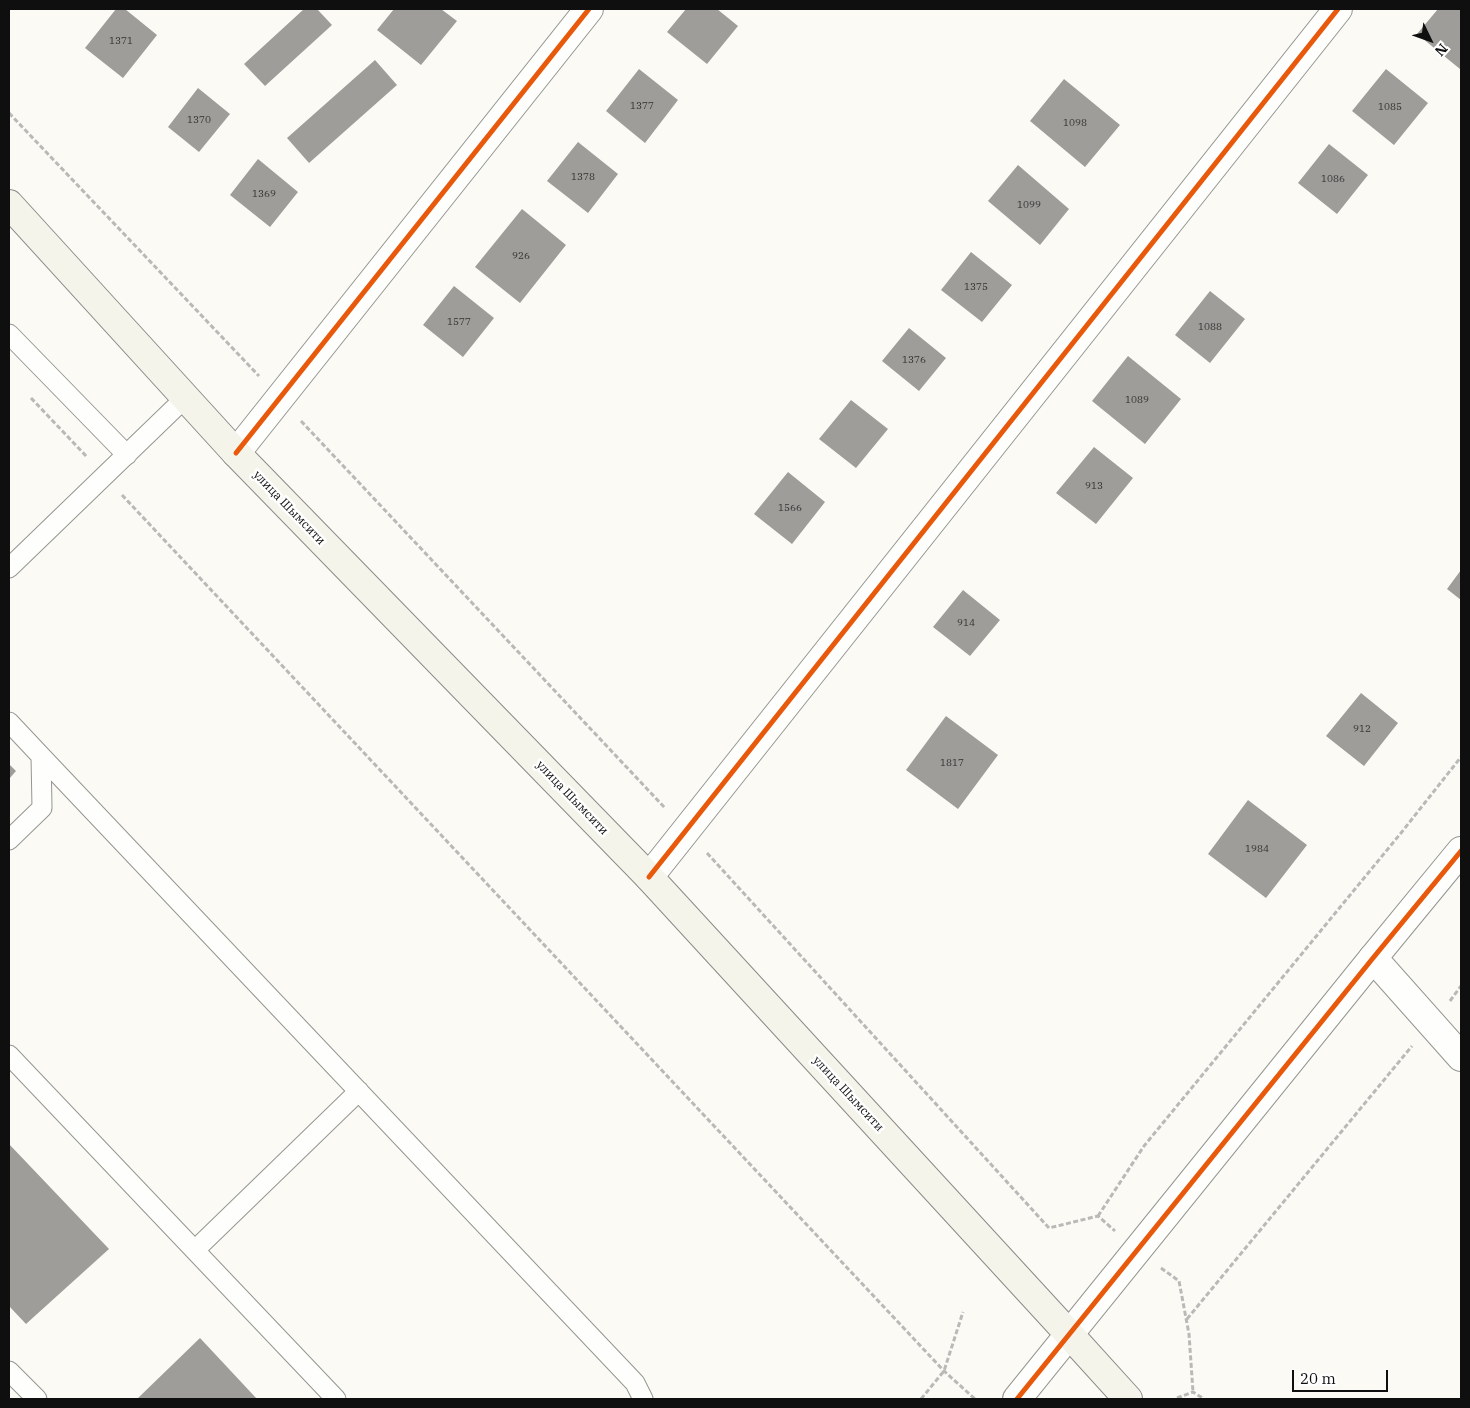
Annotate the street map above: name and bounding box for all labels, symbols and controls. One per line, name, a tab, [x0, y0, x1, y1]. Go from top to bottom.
north arrow	[1405, 15, 1455, 65]
house number: 1371	[109, 35, 133, 47]
text: N	[1431, 40, 1452, 60]
house number: 1377	[630, 100, 654, 112]
house number: 1085	[1378, 101, 1402, 113]
house number: 1370	[187, 114, 211, 126]
house number: 1098	[1063, 117, 1087, 129]
house number: 1378	[571, 171, 595, 183]
house number: 1086	[1321, 173, 1345, 185]
house number: 1369	[252, 188, 276, 200]
house number: 1099	[1017, 199, 1041, 211]
house number: 926	[512, 250, 530, 262]
house number: 1375	[964, 281, 988, 293]
house number: 1577	[447, 316, 471, 328]
house number: 1088	[1198, 321, 1222, 333]
house number: 1376	[902, 354, 926, 366]
house number: 1089	[1125, 394, 1149, 406]
street label: улица Шымсити	[250, 468, 328, 548]
house number: 913	[1085, 480, 1103, 492]
house number: 1566	[778, 502, 802, 514]
house number: 914	[957, 617, 975, 629]
house number: 912	[1353, 723, 1371, 735]
house number: 1817	[940, 757, 964, 769]
street label: улица Шымсити	[533, 758, 611, 838]
house number: 1984	[1245, 843, 1269, 855]
street label: улица Шымсити	[810, 1053, 886, 1135]
scale bar	[1295, 1360, 1391, 1392]
text: 20 m	[1300, 1369, 1336, 1388]

